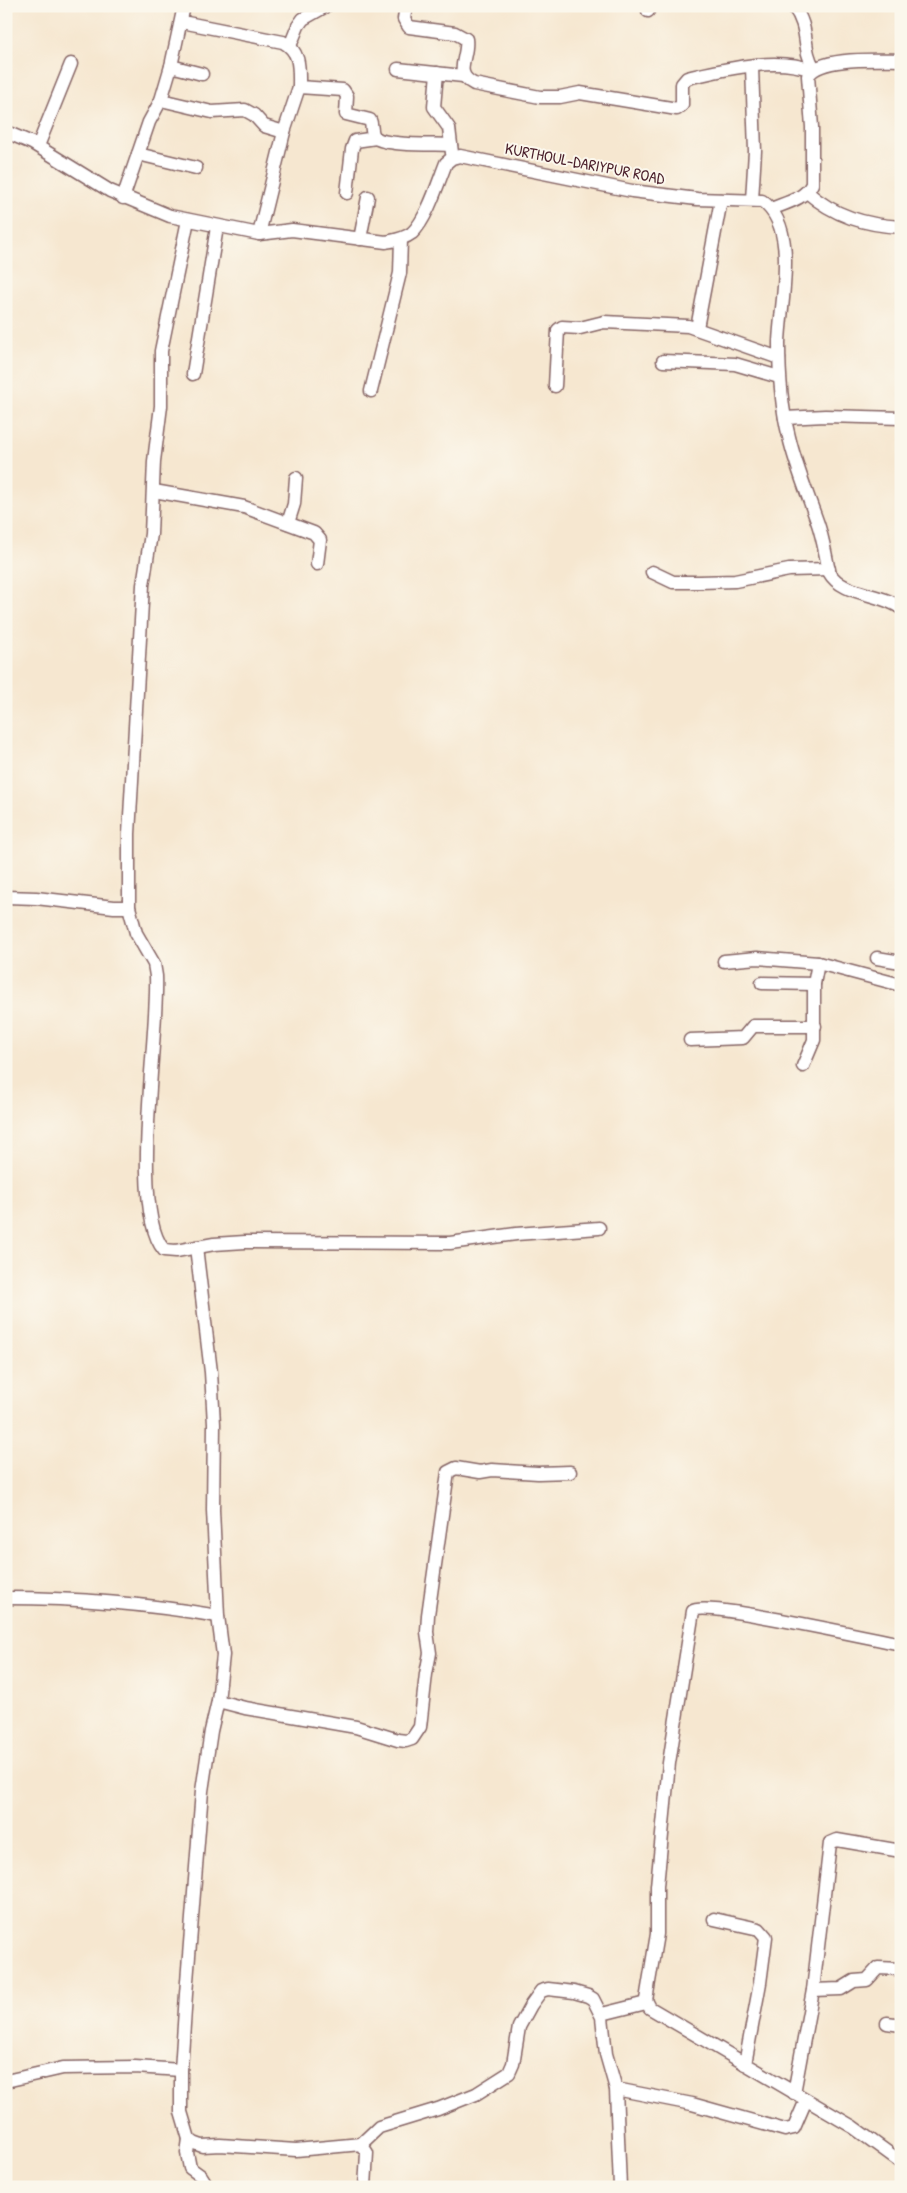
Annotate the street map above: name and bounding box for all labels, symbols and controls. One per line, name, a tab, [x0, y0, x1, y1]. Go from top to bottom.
street label: KURTHOUL-DARIYPUR ROAD	[503, 137, 667, 189]

